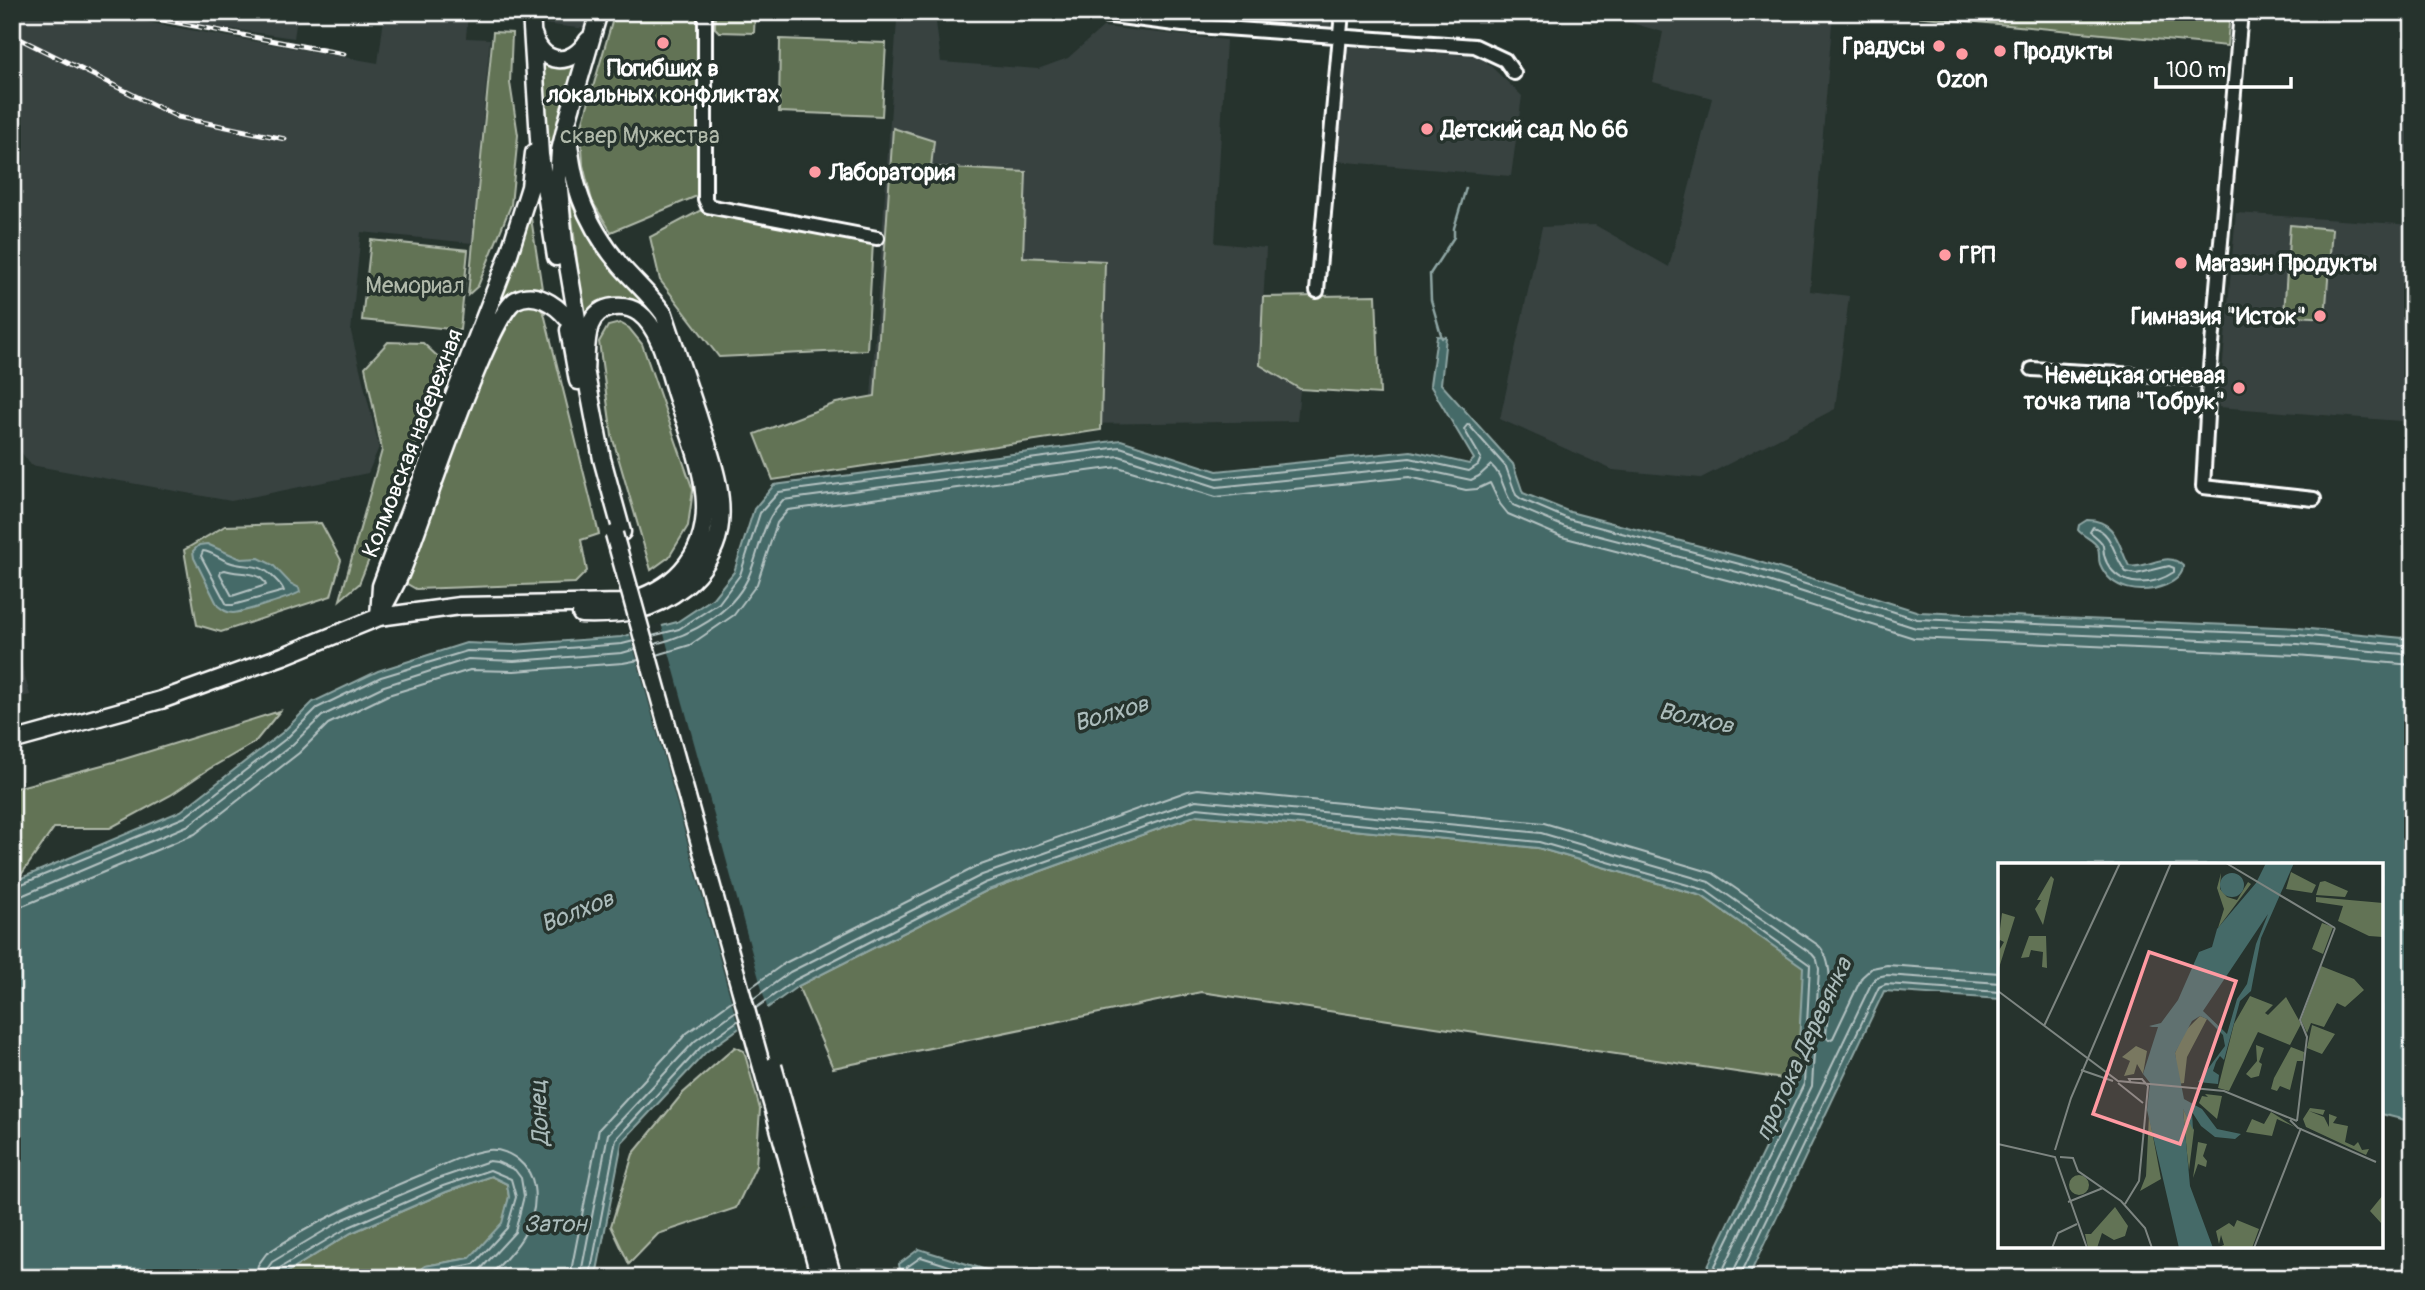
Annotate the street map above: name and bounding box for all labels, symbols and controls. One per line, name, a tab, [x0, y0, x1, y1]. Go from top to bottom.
place label: Градусы	[1842, 32, 1925, 61]
marker: Погибших в локальных конфликтах	[655, 35, 671, 51]
place label: Продукты	[2014, 37, 2113, 66]
marker: Градусы	[1931, 38, 1947, 54]
marker: Продукты	[1992, 43, 2008, 59]
marker: Ozon	[1954, 46, 1970, 62]
scale bar	[2156, 46, 2290, 90]
place label: Погибших в локальных конфликтах	[546, 54, 779, 109]
text: 100 m	[2166, 57, 2226, 84]
place label: Ozon	[1936, 65, 1988, 94]
place label: Детский сад № 66	[1439, 115, 1628, 144]
park label: сквер Мужества	[560, 121, 720, 150]
marker: Детский сад № 66	[1419, 121, 1435, 137]
place label: Лаборатория	[828, 158, 956, 187]
marker: Лаборатория	[807, 164, 823, 180]
place label: ГРП	[1959, 241, 1995, 270]
marker: ГРП	[1937, 247, 1953, 263]
place label: Магазин Продукты	[2195, 249, 2377, 278]
marker: Магазин Продукты	[2173, 255, 2189, 271]
park label: Мемориал	[365, 271, 465, 300]
place label: Гимназия "Исток"	[2131, 302, 2306, 331]
marker: Гимназия "Исток"	[2312, 308, 2328, 324]
street label: Колмовская набережная	[355, 325, 469, 562]
place label: Немецкая огневая точка типа "Тобрук"	[2023, 361, 2225, 416]
marker: Немецкая огневая точка типа "Тобрук"	[2231, 380, 2247, 396]
water label: Волхов	[1071, 689, 1153, 738]
water label: Волхов	[1656, 696, 1737, 741]
inset map	[1998, 863, 2383, 1248]
water label: Волхов	[537, 883, 619, 939]
water label: протока Деревянка	[1748, 952, 1859, 1145]
water label: Донец	[523, 1079, 556, 1148]
water label: Затон	[524, 1210, 588, 1239]

